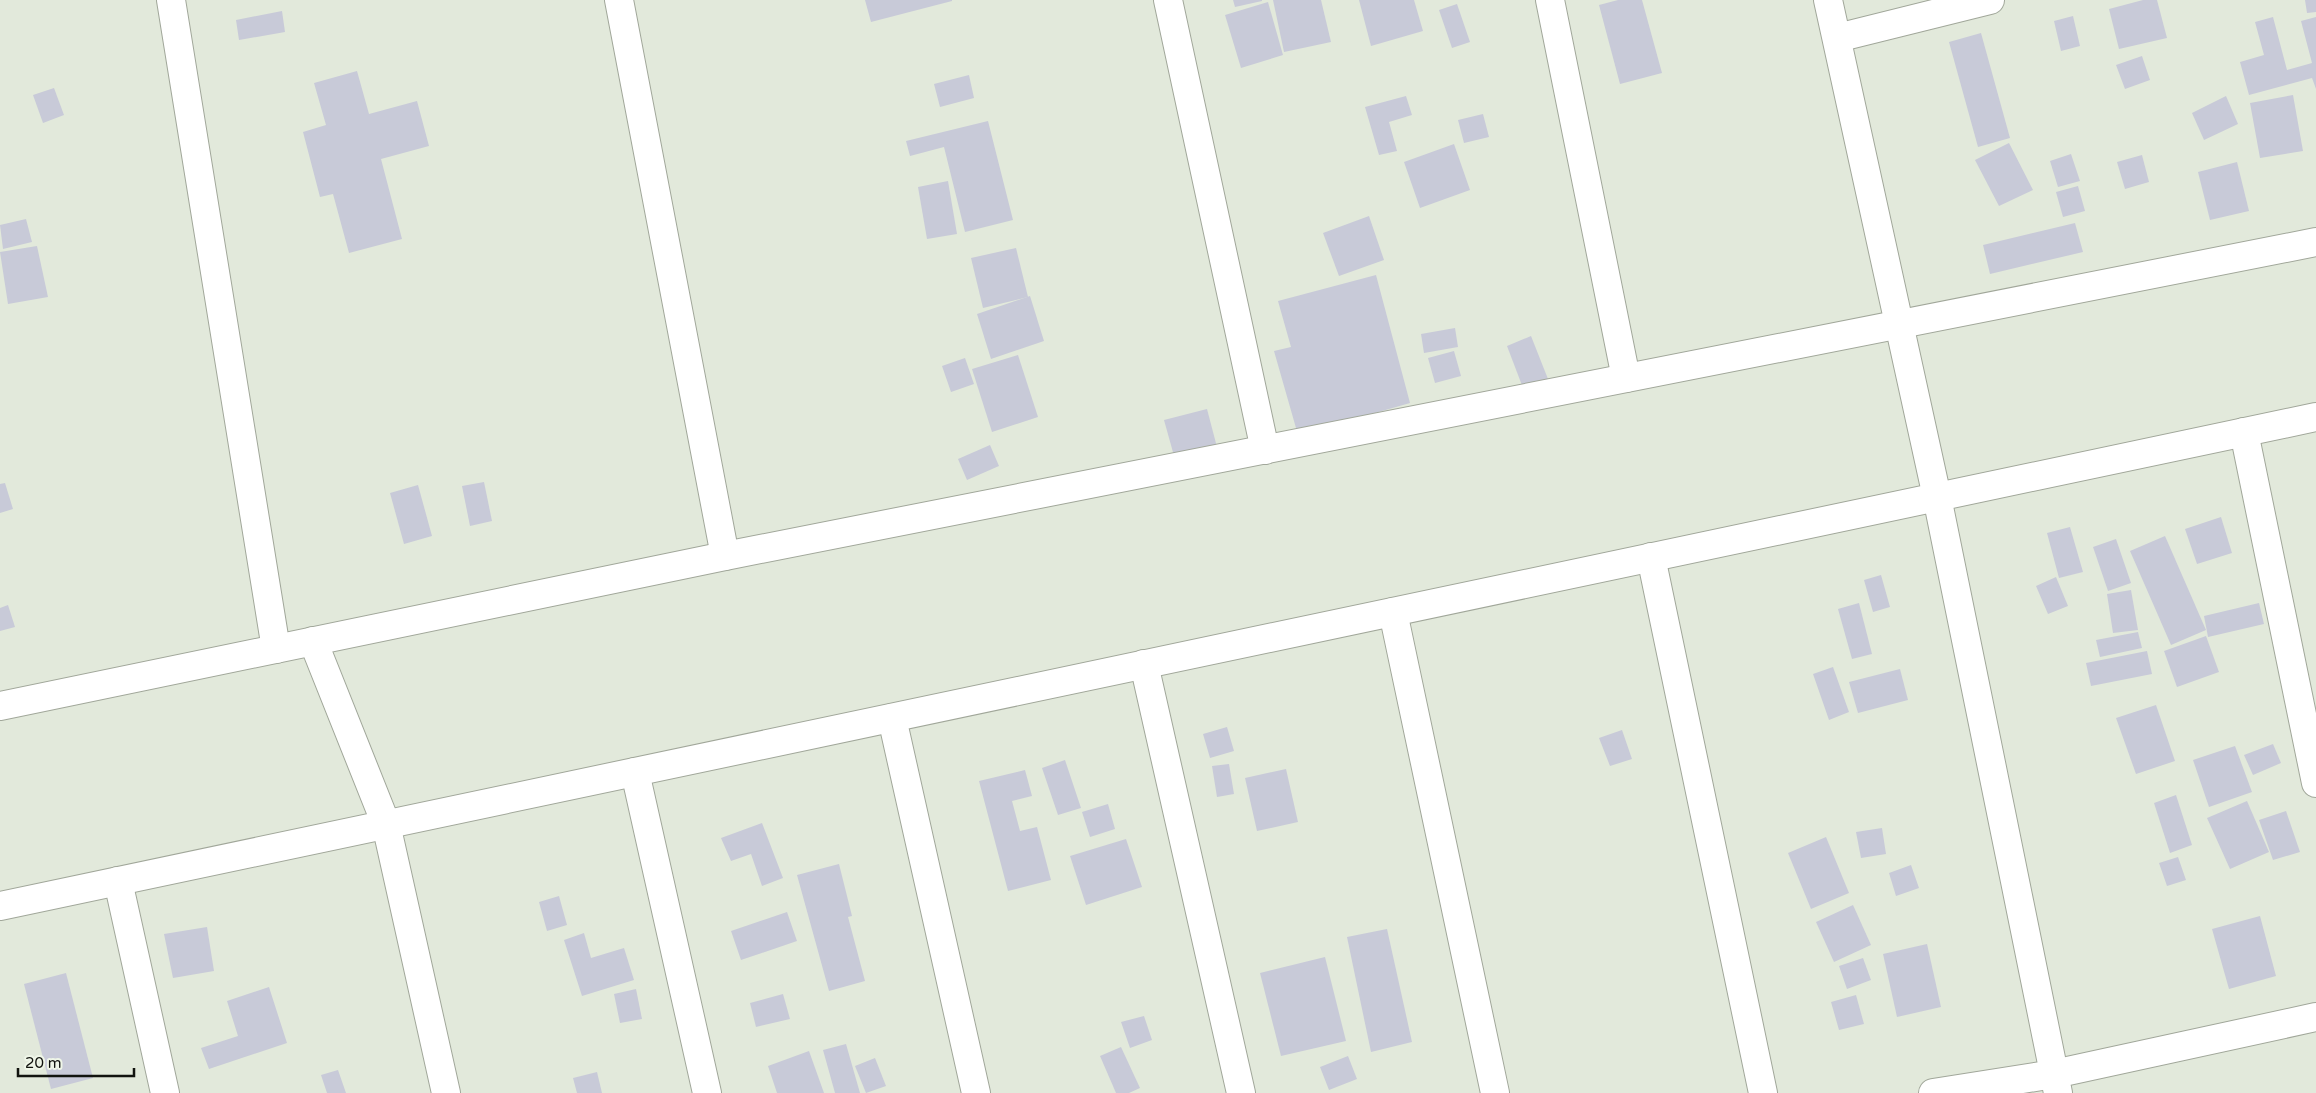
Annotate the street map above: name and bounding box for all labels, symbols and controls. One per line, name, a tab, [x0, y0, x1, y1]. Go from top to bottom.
scale bar	[18, 1046, 134, 1078]
text: 20 m	[25, 1054, 62, 1072]

